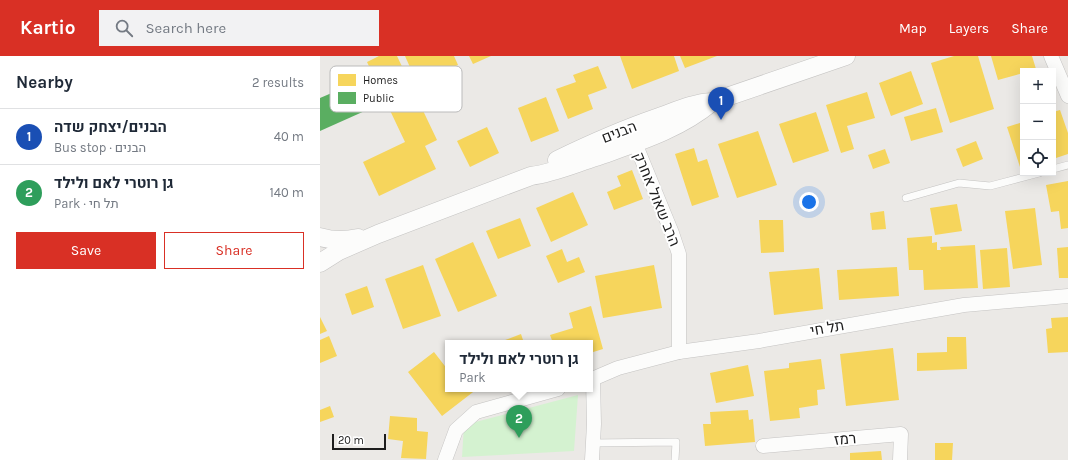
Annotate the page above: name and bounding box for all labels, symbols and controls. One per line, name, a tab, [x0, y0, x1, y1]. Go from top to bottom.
search box	[99, 10, 379, 46]
text: Kartio	[20, 17, 75, 39]
icon: search	[113, 17, 135, 39]
text: Search here	[145, 19, 226, 37]
text: Map	[899, 20, 927, 37]
text: Layers	[949, 20, 989, 37]
text: Share	[1011, 20, 1048, 37]
legend	[330, 66, 462, 112]
map controls	[1020, 68, 1056, 176]
button: +	[1020, 68, 1056, 104]
text: Nearby	[16, 72, 73, 92]
text: Homes	[363, 74, 398, 87]
text: 2 results	[252, 75, 304, 90]
pin: 1	[708, 87, 734, 120]
text: Public	[363, 92, 395, 105]
button: −	[1020, 104, 1056, 140]
street label: הבנים	[599, 117, 639, 147]
text: הבנים/יצחק שדה	[54, 118, 167, 136]
text: 1	[27, 129, 31, 144]
text: 40 m	[274, 129, 304, 144]
text: Bus stop · הבנים	[54, 140, 146, 155]
button: locate	[1020, 140, 1056, 176]
street label: הרב שאול אחרק	[630, 149, 684, 249]
text: גן רוטרי לאם ולילד	[54, 174, 174, 192]
text: 2	[25, 185, 33, 200]
text: 140 m	[269, 185, 304, 200]
your location	[799, 192, 819, 212]
text: Park · תל חי	[54, 196, 119, 211]
button: Save	[16, 232, 156, 269]
button: Share	[164, 232, 304, 269]
street label: תל חי	[809, 316, 845, 340]
popup	[445, 340, 593, 392]
text: גן רוטרי לאם ולילד	[459, 350, 579, 368]
text: Park	[459, 370, 486, 385]
pin: 2	[506, 405, 532, 438]
street label: רמז	[833, 429, 857, 449]
scale bar	[332, 432, 386, 451]
text: 20 m	[338, 434, 364, 447]

